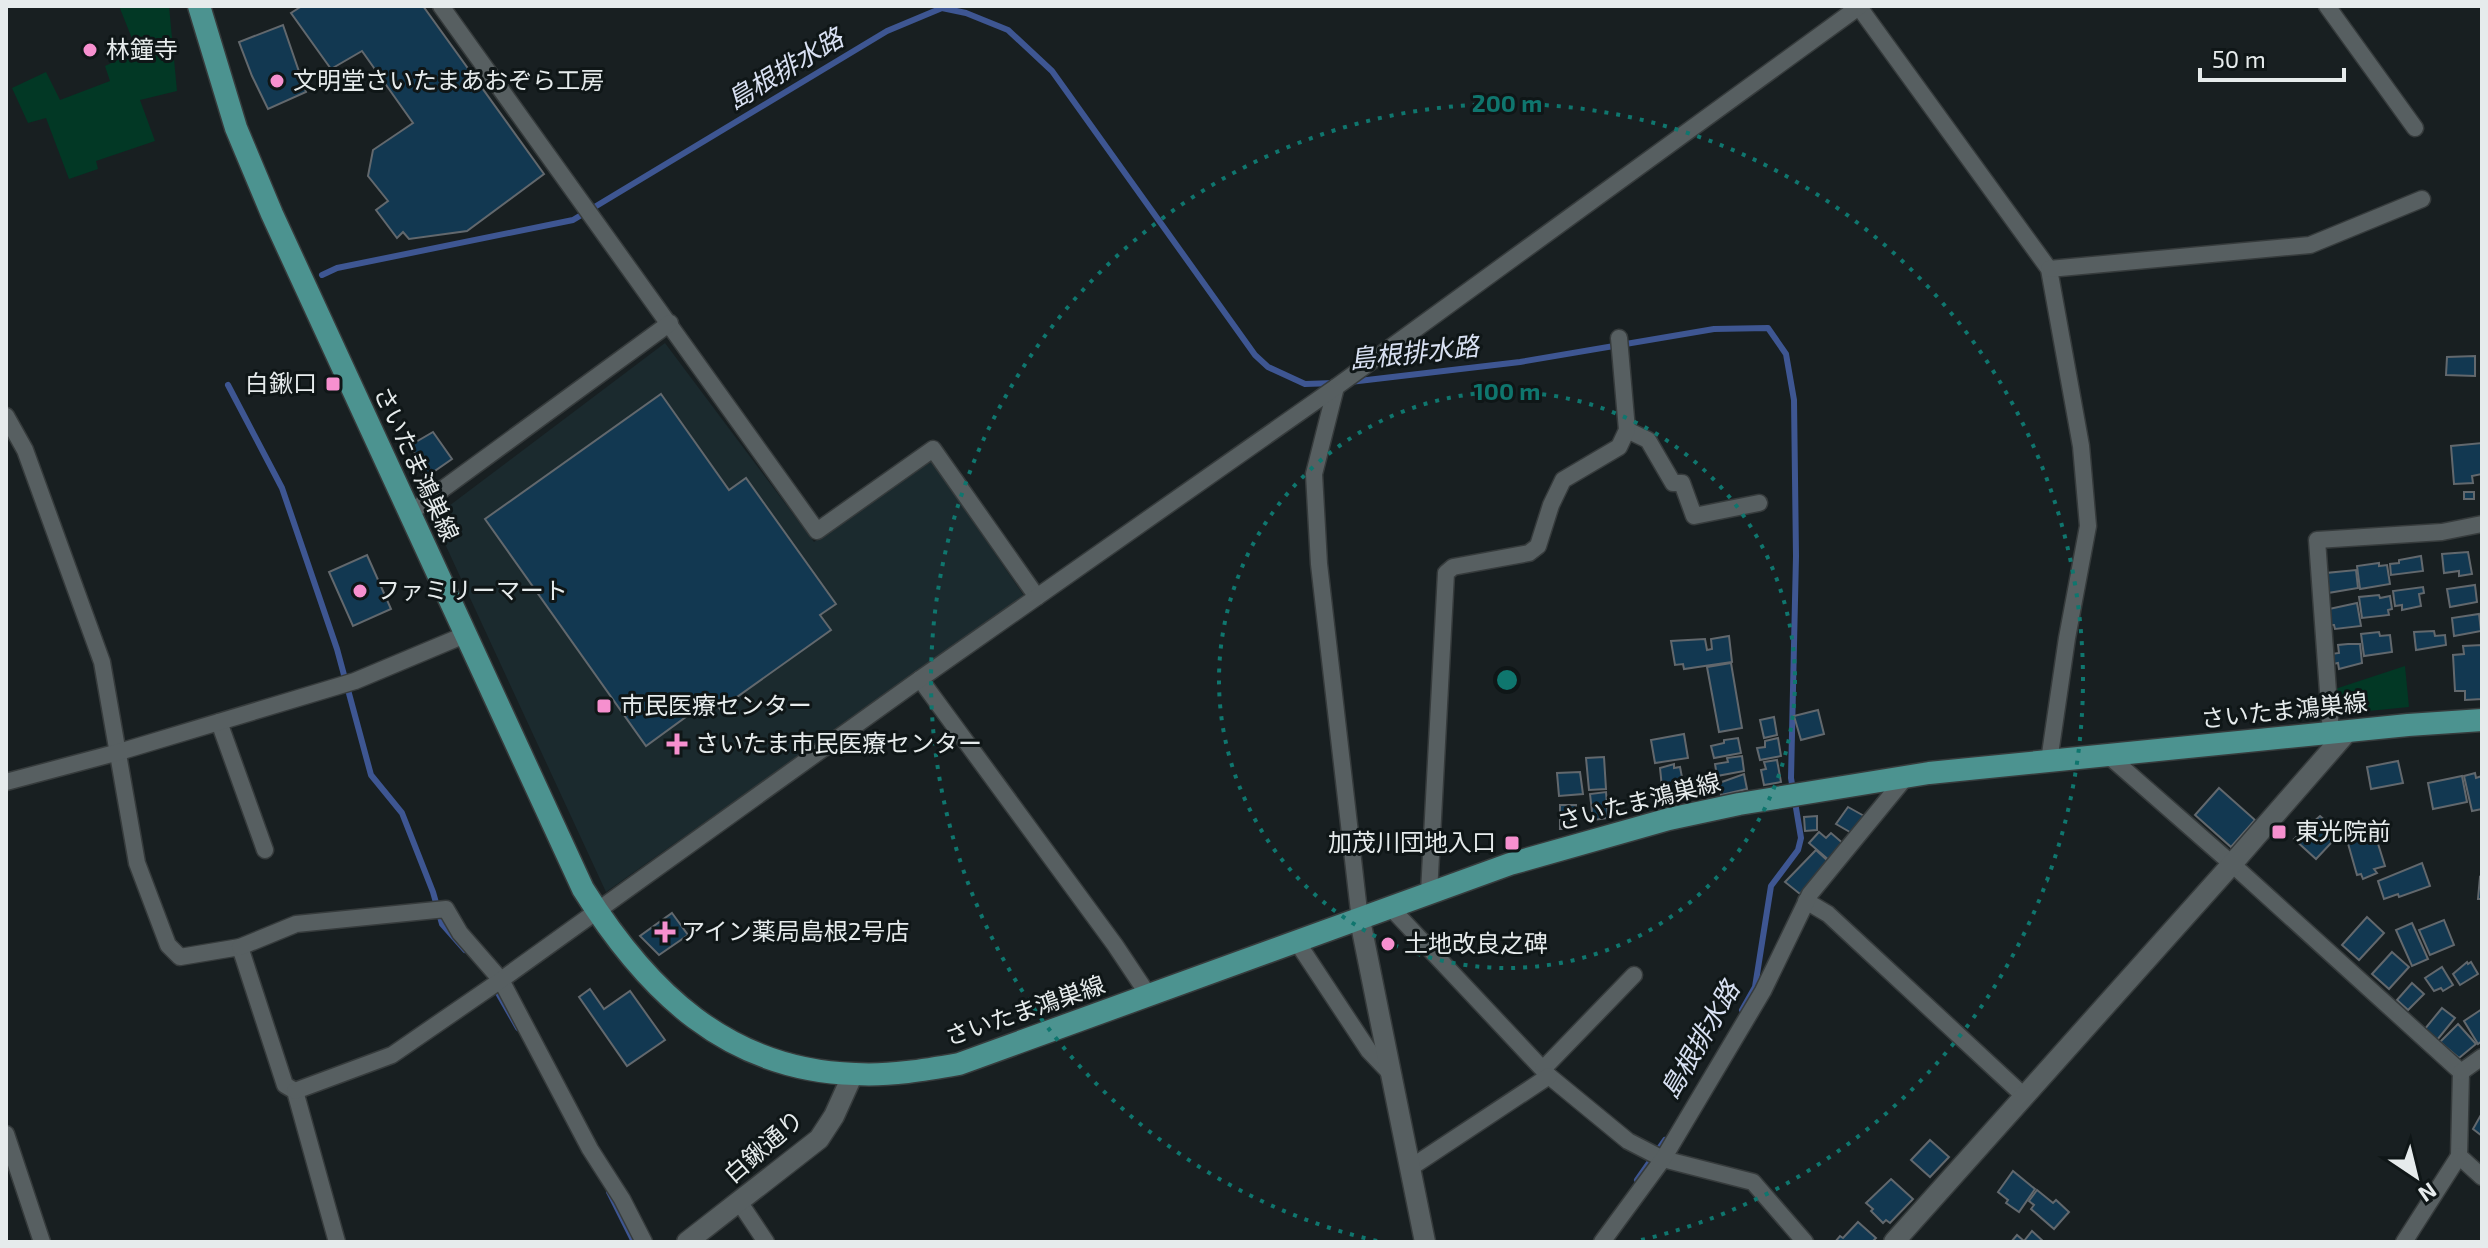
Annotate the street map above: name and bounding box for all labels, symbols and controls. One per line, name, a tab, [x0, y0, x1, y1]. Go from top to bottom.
water label: 島根排水路	[721, 20, 850, 114]
scale bar	[2200, 32, 2344, 82]
place label: 林鐘寺	[106, 34, 178, 63]
marker: 林鐘寺	[81, 41, 99, 59]
text: 50 m	[2212, 44, 2266, 73]
place label: 文明堂さいたまあおぞら工房	[293, 65, 604, 94]
marker: 文明堂さいたまあおぞら工房	[268, 72, 286, 90]
text: 200 m	[1472, 88, 1542, 117]
water label: 島根排水路	[1348, 329, 1482, 374]
place label: 白鍬口	[245, 368, 317, 397]
marker: 白鍬口	[324, 375, 342, 393]
text: 100 m	[1474, 376, 1540, 405]
street label: さいたま鴻巣線	[369, 381, 466, 545]
place label: ファミリーマート	[376, 575, 568, 604]
marker: ファミリーマート	[351, 582, 369, 600]
centre of rings	[1493, 666, 1521, 694]
street label: さいたま鴻巣線	[2199, 686, 2369, 733]
place label: 市民医療センター	[620, 690, 812, 719]
marker: 市民医療センター	[595, 697, 613, 715]
place label: さいたま市民医療センター	[695, 728, 982, 757]
marker: さいたま市民医療センター	[666, 733, 688, 755]
street label: さいたま鴻巣線	[1554, 766, 1723, 835]
place label: 東光院前	[2295, 816, 2391, 845]
marker: 東光院前	[2270, 823, 2288, 841]
place label: 加茂川団地入口	[1328, 827, 1496, 856]
marker: 加茂川団地入口	[1503, 834, 1521, 852]
place label: アイン薬局島根2号店	[681, 916, 909, 945]
marker: アイン薬局島根2号店	[656, 923, 674, 941]
place label: 土地改良之碑	[1404, 928, 1548, 957]
marker: 土地改良之碑	[1379, 935, 1397, 953]
street label: さいたま鴻巣線	[941, 969, 1108, 1051]
water label: 島根排水路	[1653, 973, 1746, 1103]
street label: 白鍬通り	[717, 1103, 809, 1188]
north arrow	[2376, 1136, 2456, 1216]
text: N	[2414, 1178, 2442, 1208]

